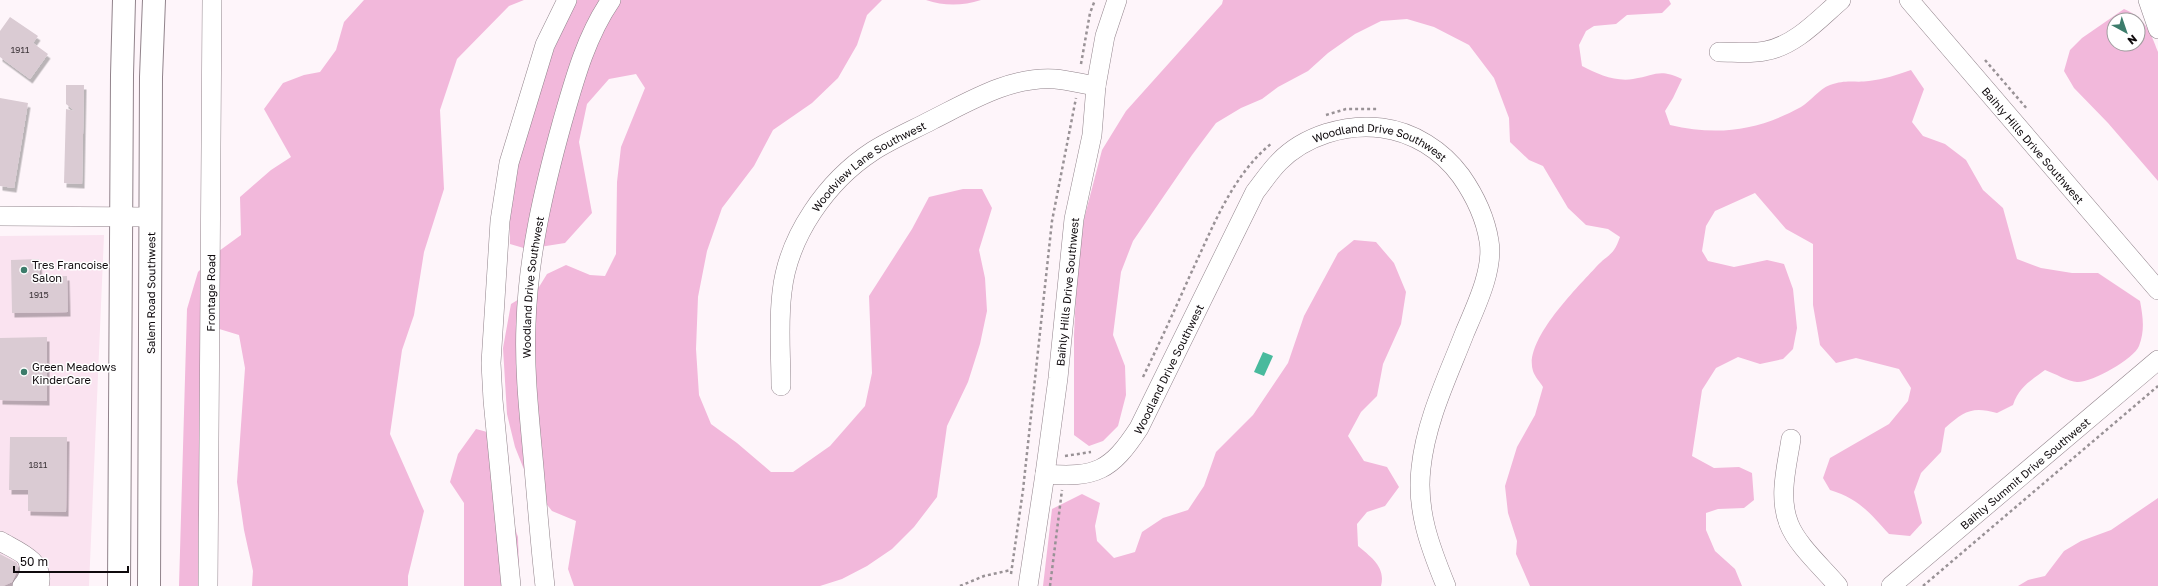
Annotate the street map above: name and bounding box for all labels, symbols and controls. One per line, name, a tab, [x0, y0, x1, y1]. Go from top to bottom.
north arrow	[2106, 12, 2146, 52]
text: N	[2125, 32, 2140, 48]
house number: 1911	[11, 44, 30, 55]
street label: Baihly Hills Drive Southwest	[1980, 84, 2087, 206]
street label: Woodview Lane Southwest	[808, 118, 928, 214]
street label: Woodland Drive Southwest	[1310, 120, 1450, 164]
street label: Woodland Drive Southwest	[519, 215, 546, 358]
street label: Baihly Hills Drive Southwest	[1053, 217, 1081, 367]
street label: Salem Road Southwest	[143, 232, 157, 354]
street label: Frontage Road	[203, 254, 217, 332]
place label: Tres Francoise Salon	[32, 258, 108, 284]
marker: Tres Francoise Salon	[19, 265, 29, 275]
house number: 1915	[29, 289, 49, 300]
street label: Woodland Drive Southwest	[1131, 302, 1205, 436]
place label: Green Meadows KinderCare	[32, 360, 116, 386]
marker: Green Meadows KinderCare	[19, 367, 29, 377]
street label: Baihly Summit Drive Southwest	[1957, 414, 2092, 531]
house number: 1811	[29, 459, 48, 470]
scale bar	[14, 548, 128, 574]
text: 50 m	[20, 554, 48, 569]

